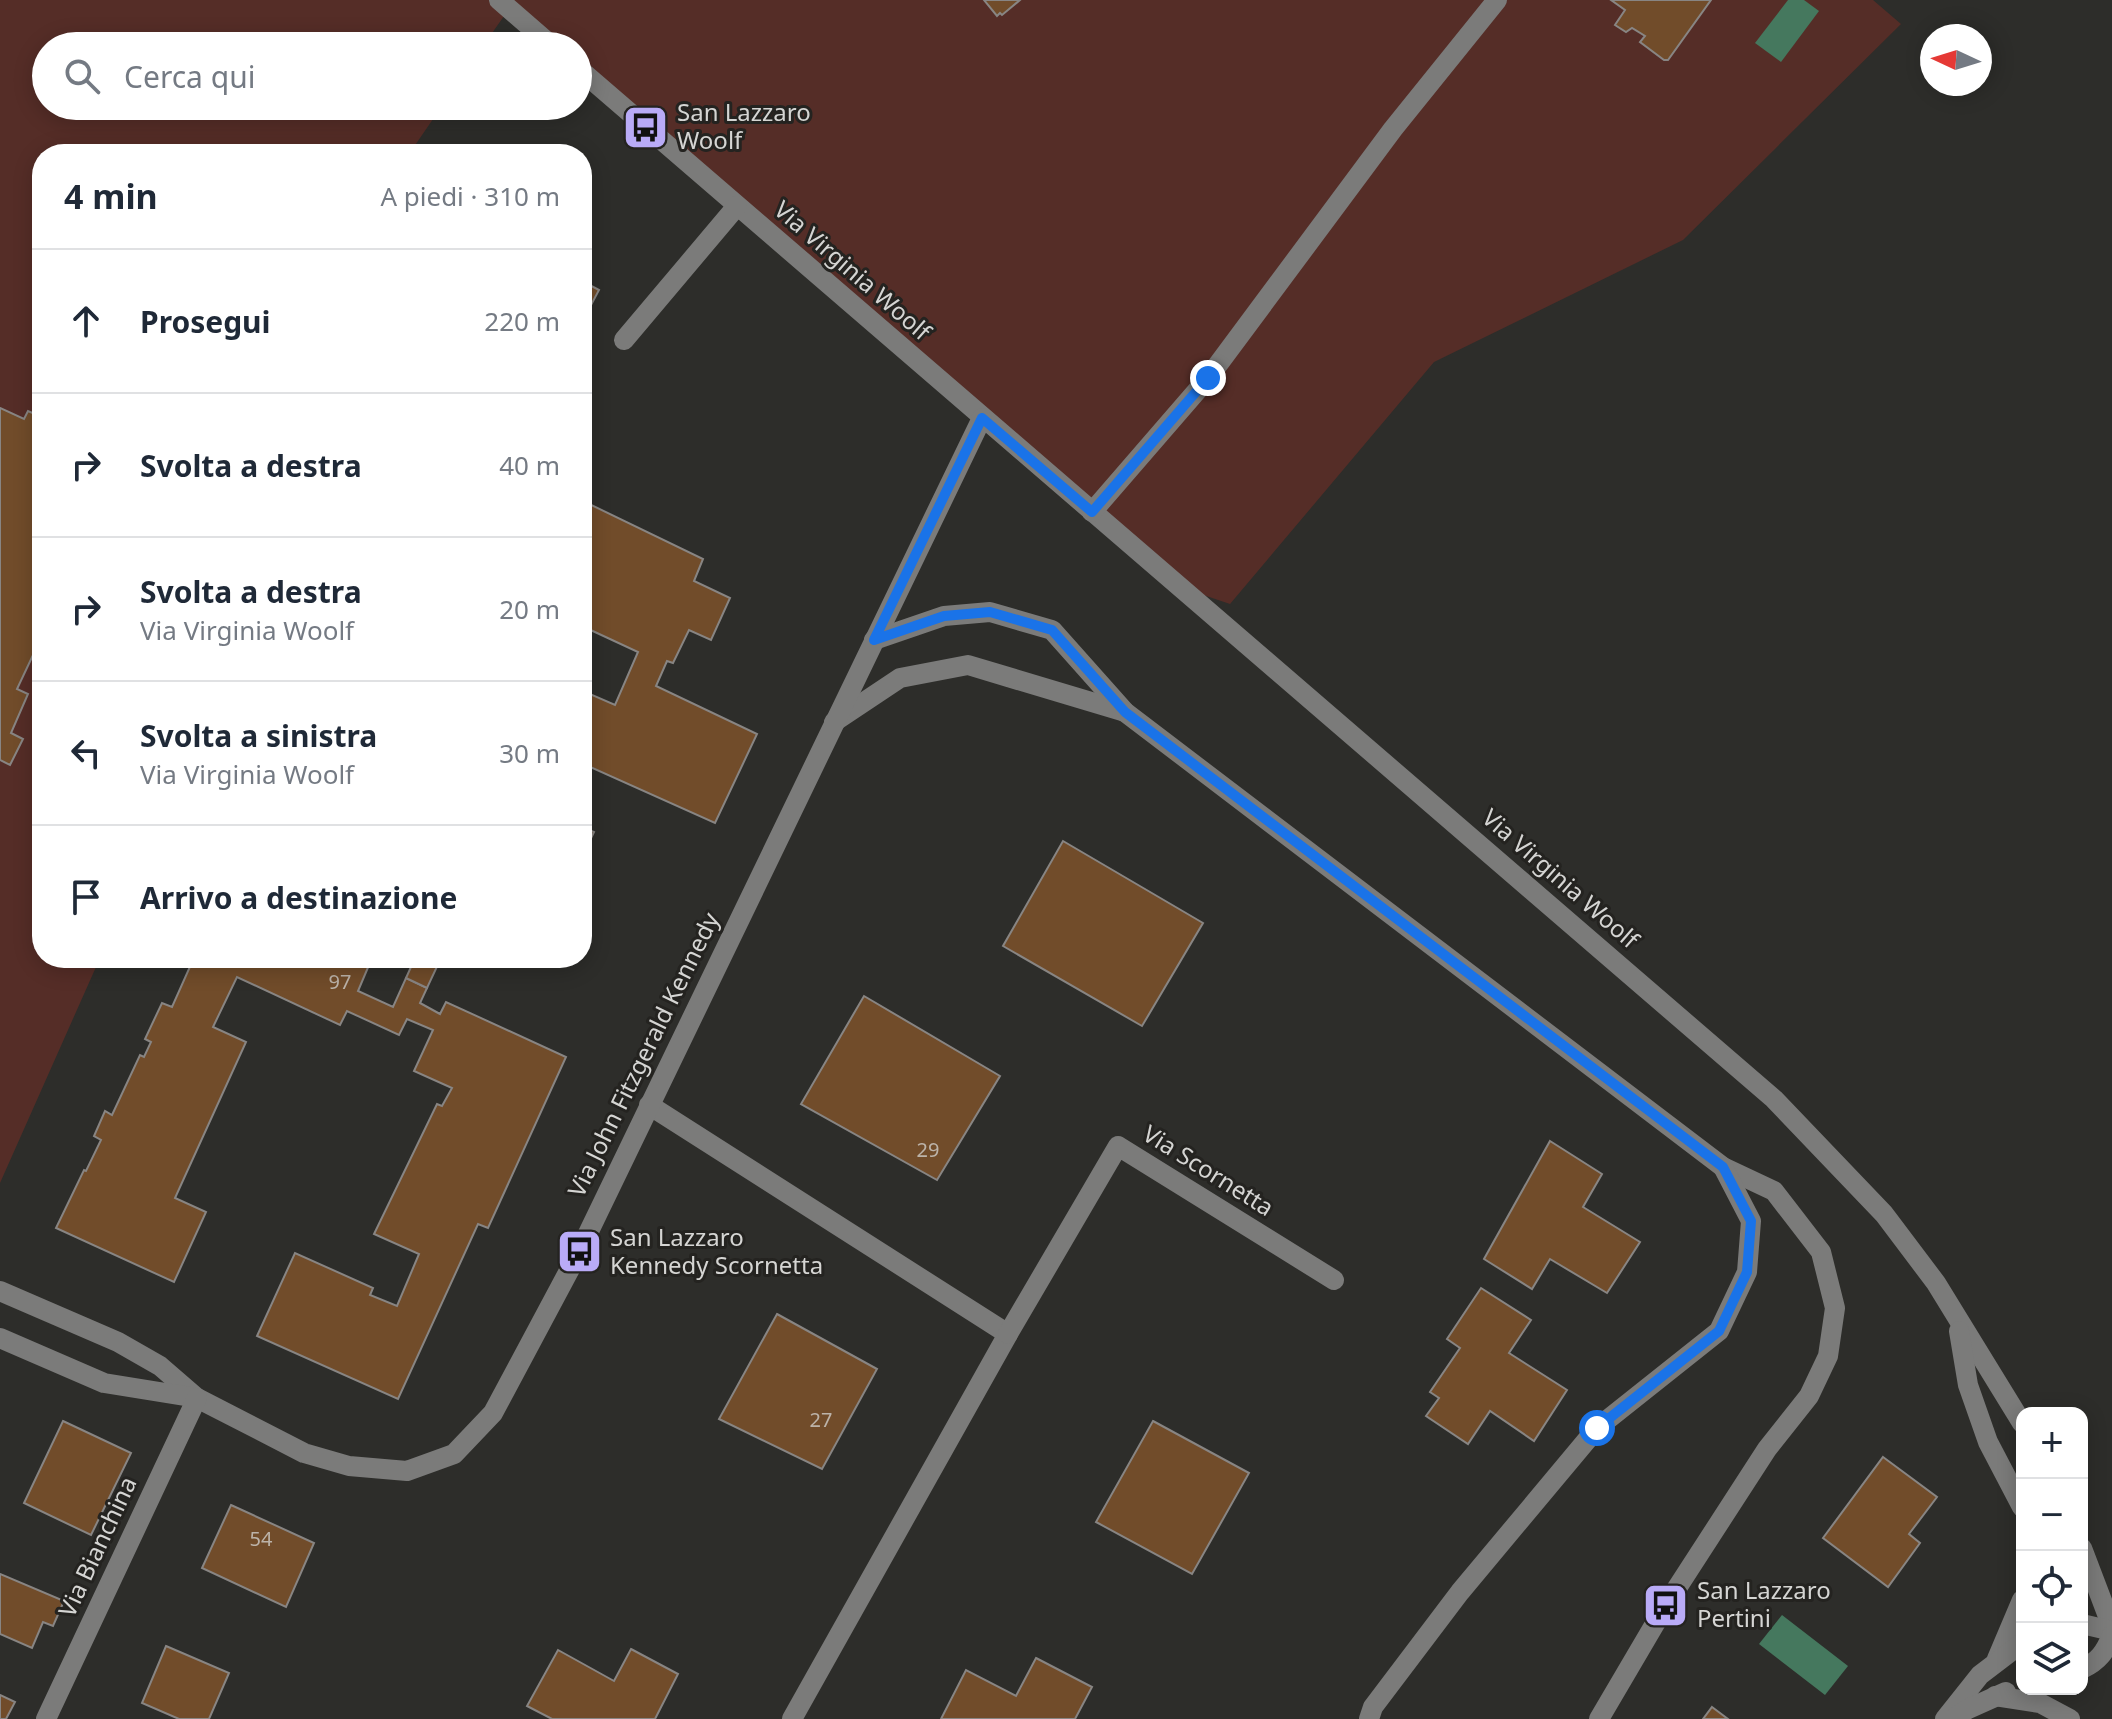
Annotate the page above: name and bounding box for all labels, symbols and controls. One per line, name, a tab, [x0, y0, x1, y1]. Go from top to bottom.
north arrow	[1920, 24, 1992, 96]
search box	[32, 32, 592, 120]
icon: search	[60, 54, 104, 98]
text: Cerca qui	[124, 56, 255, 97]
place label: San Lazzaro Woolf	[677, 95, 811, 156]
bus stop icon: San Lazzaro Woolf	[622, 103, 670, 151]
text: 4 min	[64, 173, 158, 219]
text: A piedi · 310 m	[380, 178, 560, 214]
street label: Via Virginia Woolf	[768, 193, 940, 348]
icon: ahead	[64, 299, 108, 343]
text: Prosegui	[140, 301, 271, 342]
text: 220 m	[484, 303, 560, 339]
route end	[1190, 360, 1226, 396]
icon: right	[64, 443, 108, 487]
text: Svolta a destra	[140, 445, 362, 486]
text: 40 m	[499, 447, 560, 483]
text: Svolta a destra	[140, 571, 362, 612]
icon: right	[64, 587, 108, 631]
text: 20 m	[499, 591, 560, 627]
text: Via Virginia Woolf	[140, 612, 354, 648]
text: Svolta a sinistra	[140, 715, 377, 756]
icon: left	[64, 731, 108, 775]
text: 30 m	[499, 735, 560, 771]
text: Via Virginia Woolf	[140, 756, 354, 792]
street label: Via Virginia Woolf	[1476, 801, 1648, 956]
icon: arrive	[64, 875, 108, 919]
text: Arrivo a destinazione	[140, 877, 457, 918]
street label: Via John Fitzgerald Kennedy	[559, 906, 726, 1202]
house number: 97	[329, 968, 351, 995]
street label: Via Scornetta	[1137, 1116, 1281, 1223]
house number: 29	[917, 1136, 939, 1163]
place label: San Lazzaro Kennedy Scornetta	[610, 1220, 823, 1281]
bus stop icon: San Lazzaro Kennedy Scornetta	[555, 1228, 603, 1276]
house number: 27	[810, 1406, 832, 1433]
map controls	[2016, 1407, 2088, 1695]
button: +	[2016, 1407, 2088, 1479]
route start	[1579, 1410, 1615, 1446]
street label: Via Bianchina	[50, 1471, 144, 1622]
button: −	[2016, 1479, 2088, 1551]
house number: 54	[250, 1525, 273, 1552]
button: locate	[2016, 1551, 2088, 1623]
place label: San Lazzaro Pertini	[1697, 1573, 1831, 1634]
bus stop icon: San Lazzaro Pertini	[1642, 1581, 1690, 1629]
button: layers	[2016, 1623, 2088, 1695]

